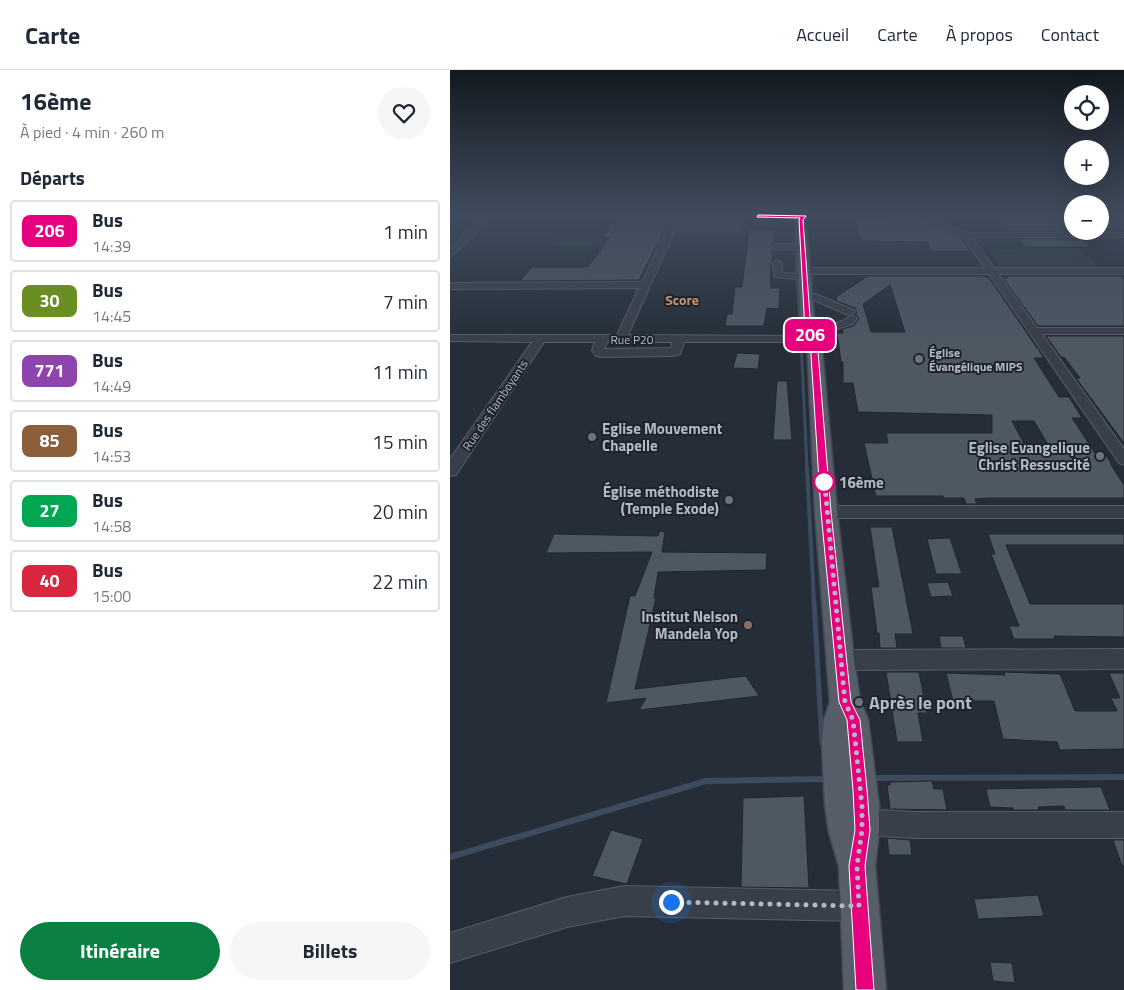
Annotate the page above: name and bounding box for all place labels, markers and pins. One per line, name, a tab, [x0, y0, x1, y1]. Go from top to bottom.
place label: Église Évangélique MIPS	[929, 343, 1023, 376]
marker: Église Évangélique MIPS	[913, 353, 925, 365]
place label: Eglise Mouvement Chapelle	[602, 417, 723, 457]
marker: Eglise Mouvement Chapelle	[586, 431, 598, 443]
place label: Eglise Evangelique Christ Ressuscité	[969, 436, 1090, 476]
marker: Eglise Evangelique Christ Ressuscité	[1094, 450, 1106, 462]
marker: 16ème	[813, 471, 835, 493]
place label: 16ème	[839, 471, 884, 494]
place label: Église méthodiste (Temple Exode)	[603, 480, 719, 520]
marker: Église méthodiste (Temple Exode)	[723, 494, 735, 506]
place label: Institut Nelson Mandela Yop	[641, 605, 738, 645]
marker: Institut Nelson Mandela Yop	[742, 619, 754, 631]
place label: Après le pont	[869, 689, 972, 716]
marker: Après le pont	[853, 696, 865, 708]

